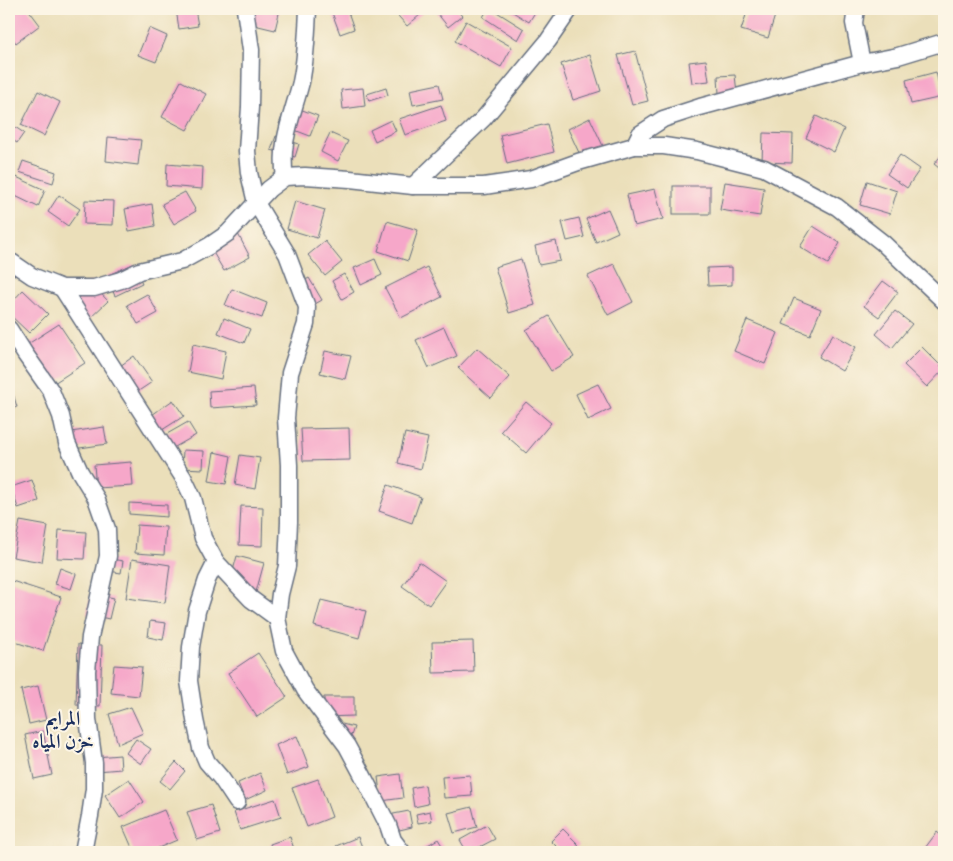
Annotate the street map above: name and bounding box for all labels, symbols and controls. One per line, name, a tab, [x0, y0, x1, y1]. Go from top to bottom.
district label: المرايم خزن المياه	[32, 707, 94, 754]

